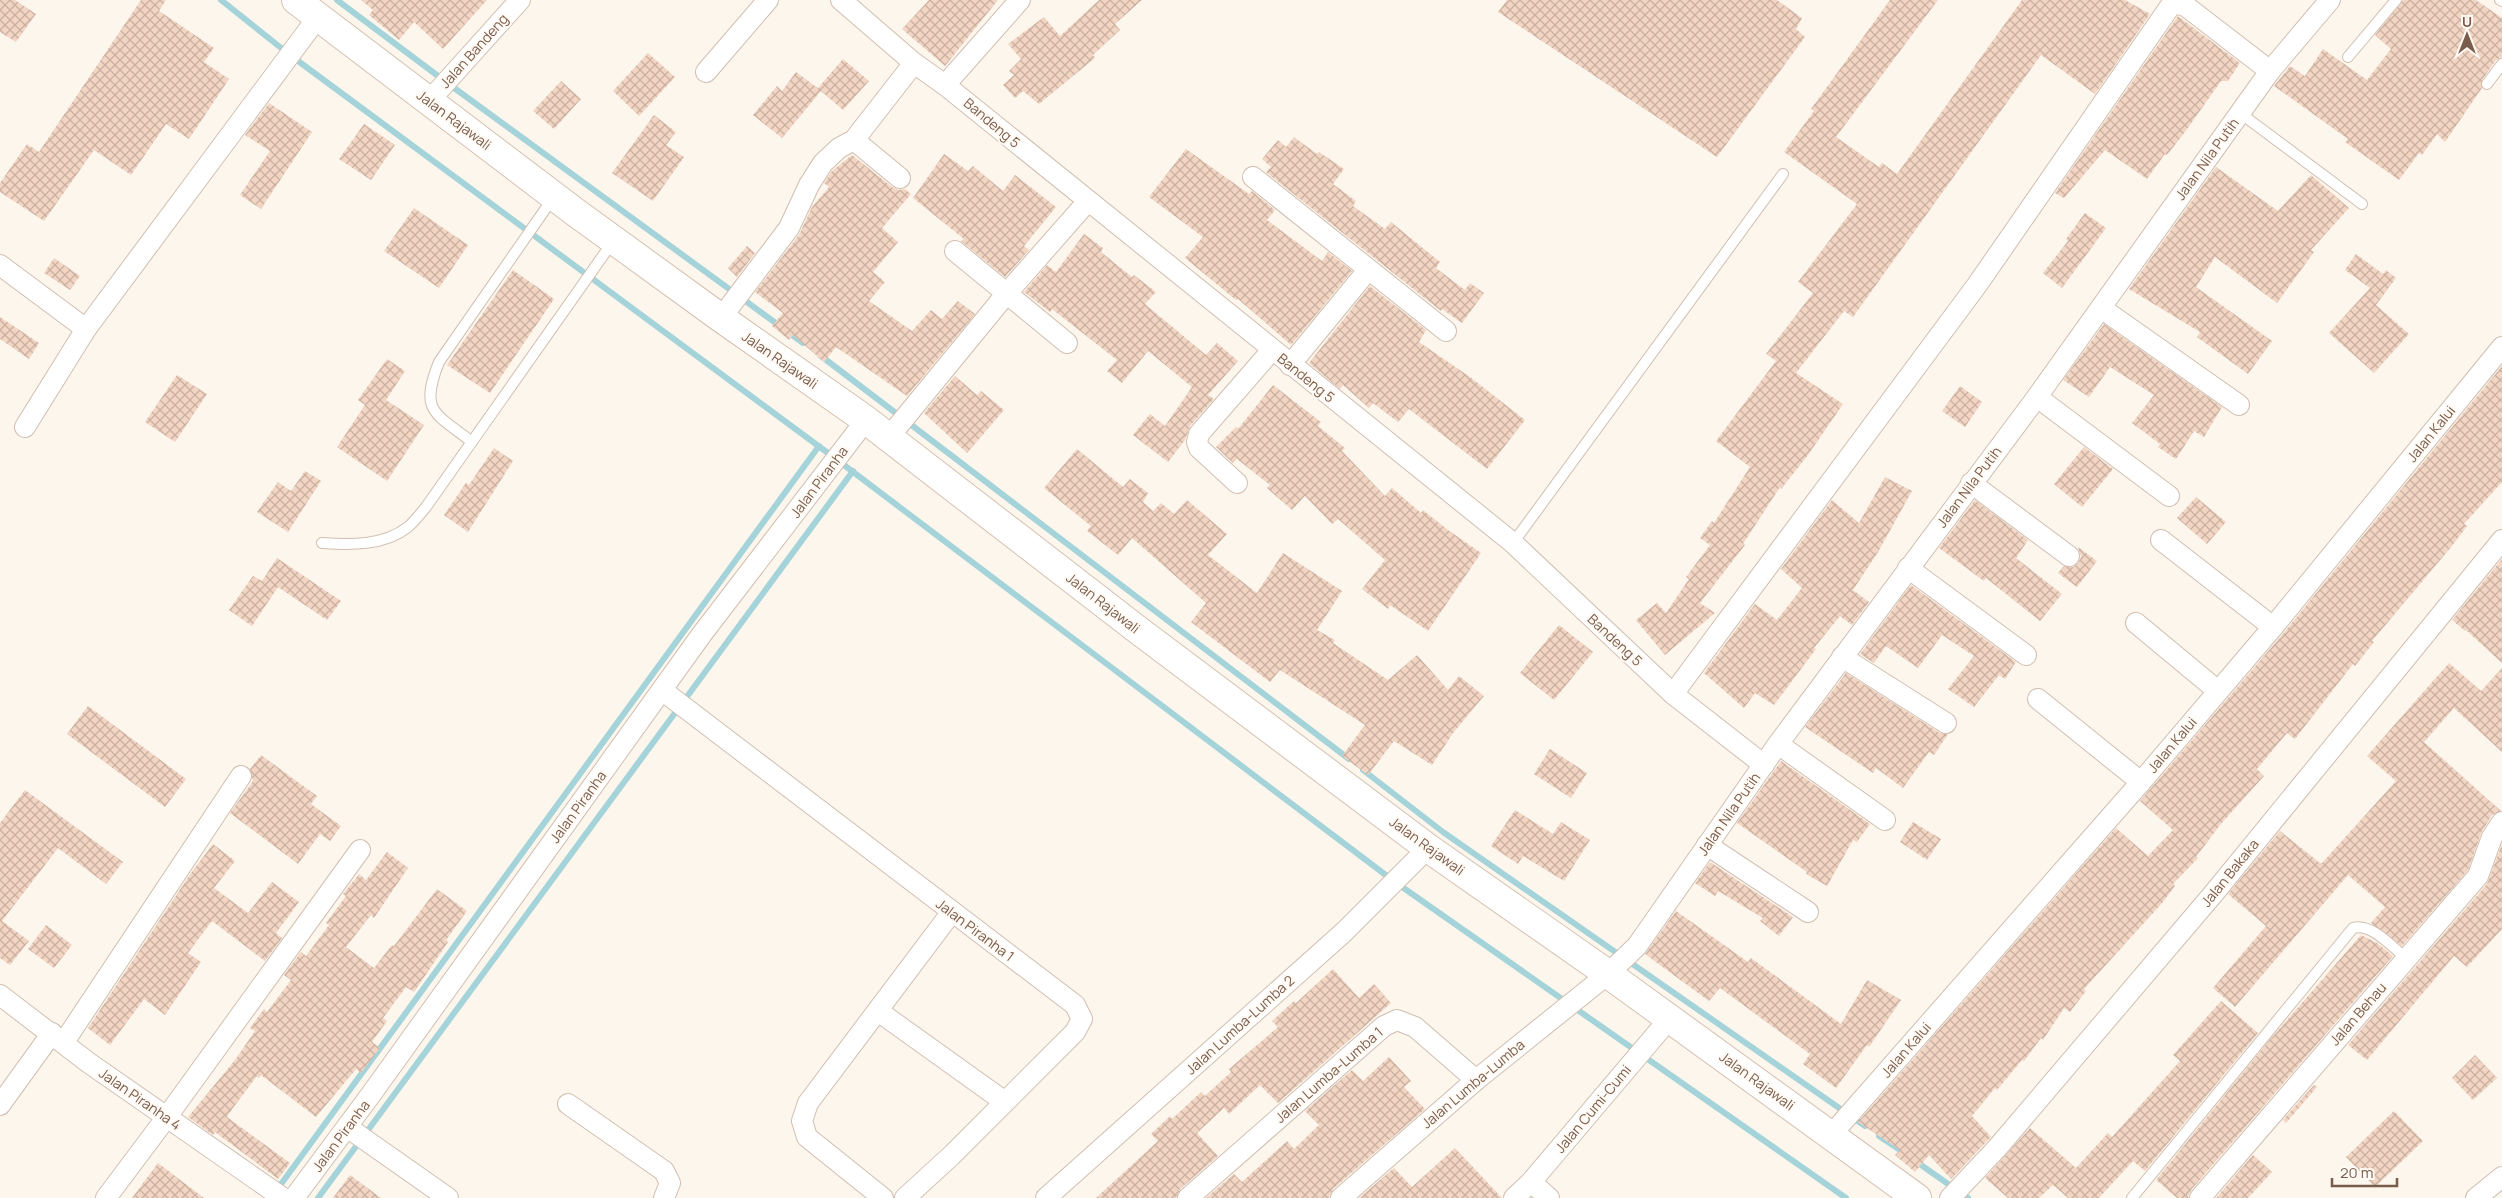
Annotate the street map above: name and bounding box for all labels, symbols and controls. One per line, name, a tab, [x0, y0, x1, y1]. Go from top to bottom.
street label: Jalan Bandeng	[435, 9, 512, 92]
north arrow	[2442, 10, 2492, 60]
text: U	[2462, 12, 2472, 31]
street label: Jalan Rajawali	[413, 85, 495, 154]
street label: Bandeng 5	[960, 93, 1025, 152]
street label: Jalan Nila Putih	[2170, 114, 2243, 204]
street label: Jalan Rajawali	[739, 326, 822, 393]
street label: Bandeng 5	[1274, 349, 1339, 407]
street label: Jalan Kalui	[2402, 402, 2459, 466]
street label: Jalan Piranha	[785, 442, 852, 521]
street label: Jalan Nila Putih	[1932, 442, 2005, 531]
street label: Jalan Rajawali	[1063, 568, 1144, 637]
street label: Bandeng 5	[1584, 609, 1647, 670]
street label: Jalan Kalui	[2143, 713, 2201, 777]
street label: Jalan Piranha	[545, 767, 610, 847]
street label: Jalan Nila Putih	[1693, 768, 1764, 859]
street label: Jalan Rajawali	[1386, 812, 1469, 879]
street label: Jalan Bakaka	[2196, 835, 2263, 911]
street label: Jalan Piranha 1	[932, 894, 1018, 965]
street label: Jalan Lumba-Lumba 2	[1181, 971, 1298, 1078]
street label: Jalan Behau	[2325, 978, 2390, 1049]
street label: Jalan Kalui	[1876, 1018, 1935, 1081]
street label: Jalan Lumba-Lumba 1	[1271, 1022, 1387, 1127]
street label: Jalan Lumba-Lumba	[1417, 1035, 1528, 1132]
street label: Jalan Rajawali	[1716, 1047, 1799, 1114]
street label: Jalan Cumi-Cumi	[1550, 1061, 1635, 1157]
street label: Jalan Piranha 4	[95, 1063, 185, 1134]
street label: Jalan Piranha	[307, 1096, 374, 1175]
scale bar	[2332, 1156, 2397, 1188]
text: 20 m	[2340, 1162, 2373, 1183]

